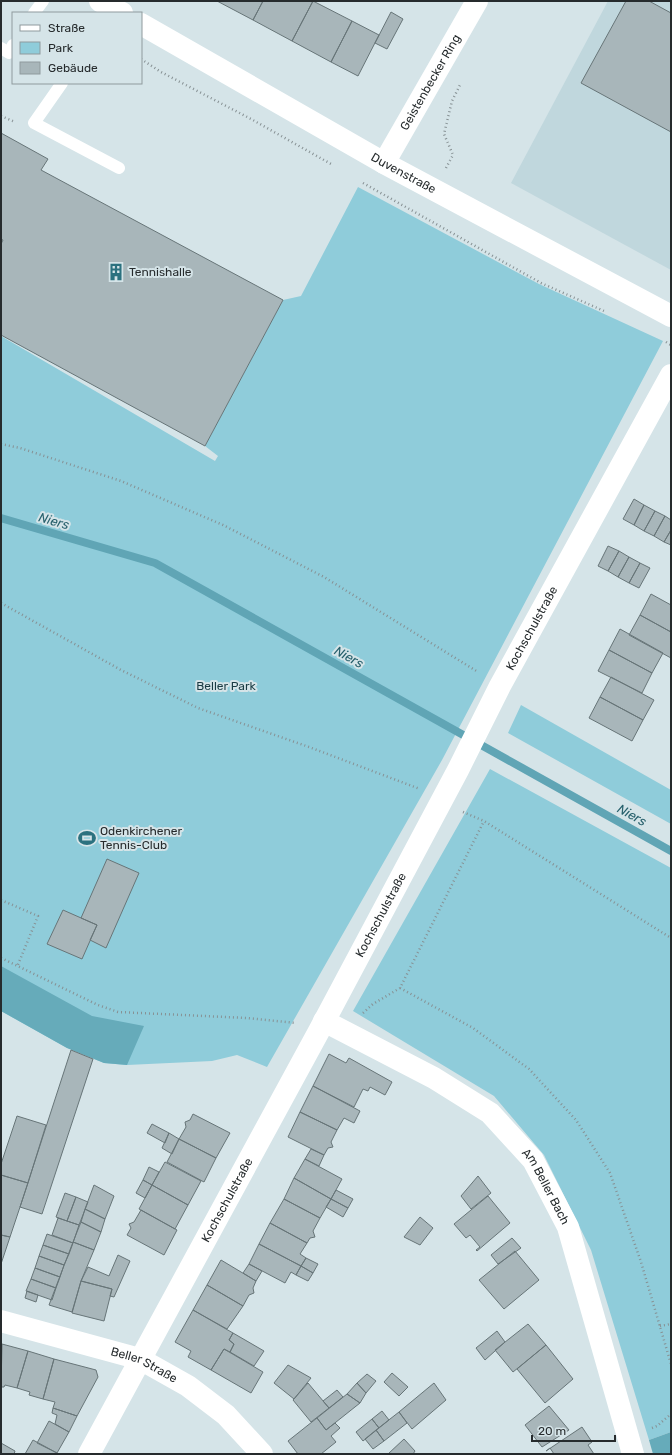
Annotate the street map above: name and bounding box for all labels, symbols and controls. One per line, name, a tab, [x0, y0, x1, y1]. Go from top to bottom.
legend	[12, 12, 142, 84]
text: Straße	[48, 21, 85, 35]
street label: Geistenbecker Ring	[397, 32, 463, 133]
text: Park	[48, 41, 74, 55]
text: Gebäude	[48, 61, 98, 75]
street label: Duvenstraße	[369, 150, 439, 197]
building icon: Tennishalle	[106, 262, 126, 282]
place label: Tennishalle	[129, 265, 192, 279]
water label: Niers	[37, 510, 71, 533]
street label: Kochschulstraße	[503, 584, 561, 673]
water label: Niers	[332, 643, 367, 671]
park label: Beller Park	[196, 679, 257, 693]
water label: Niers	[615, 801, 650, 829]
place label: Odenkirchener Tennis-Club	[100, 824, 182, 852]
sports icon: Odenkirchener Tennis-Club	[77, 828, 97, 848]
street label: Kochschulstraße	[353, 870, 409, 960]
street label: Am Beller Bach	[519, 1146, 572, 1227]
street label: Kochschulstraße	[199, 1155, 256, 1245]
street label: Beller Straße	[109, 1344, 180, 1386]
scale bar	[532, 1417, 615, 1443]
text: 20 m	[538, 1424, 566, 1438]

